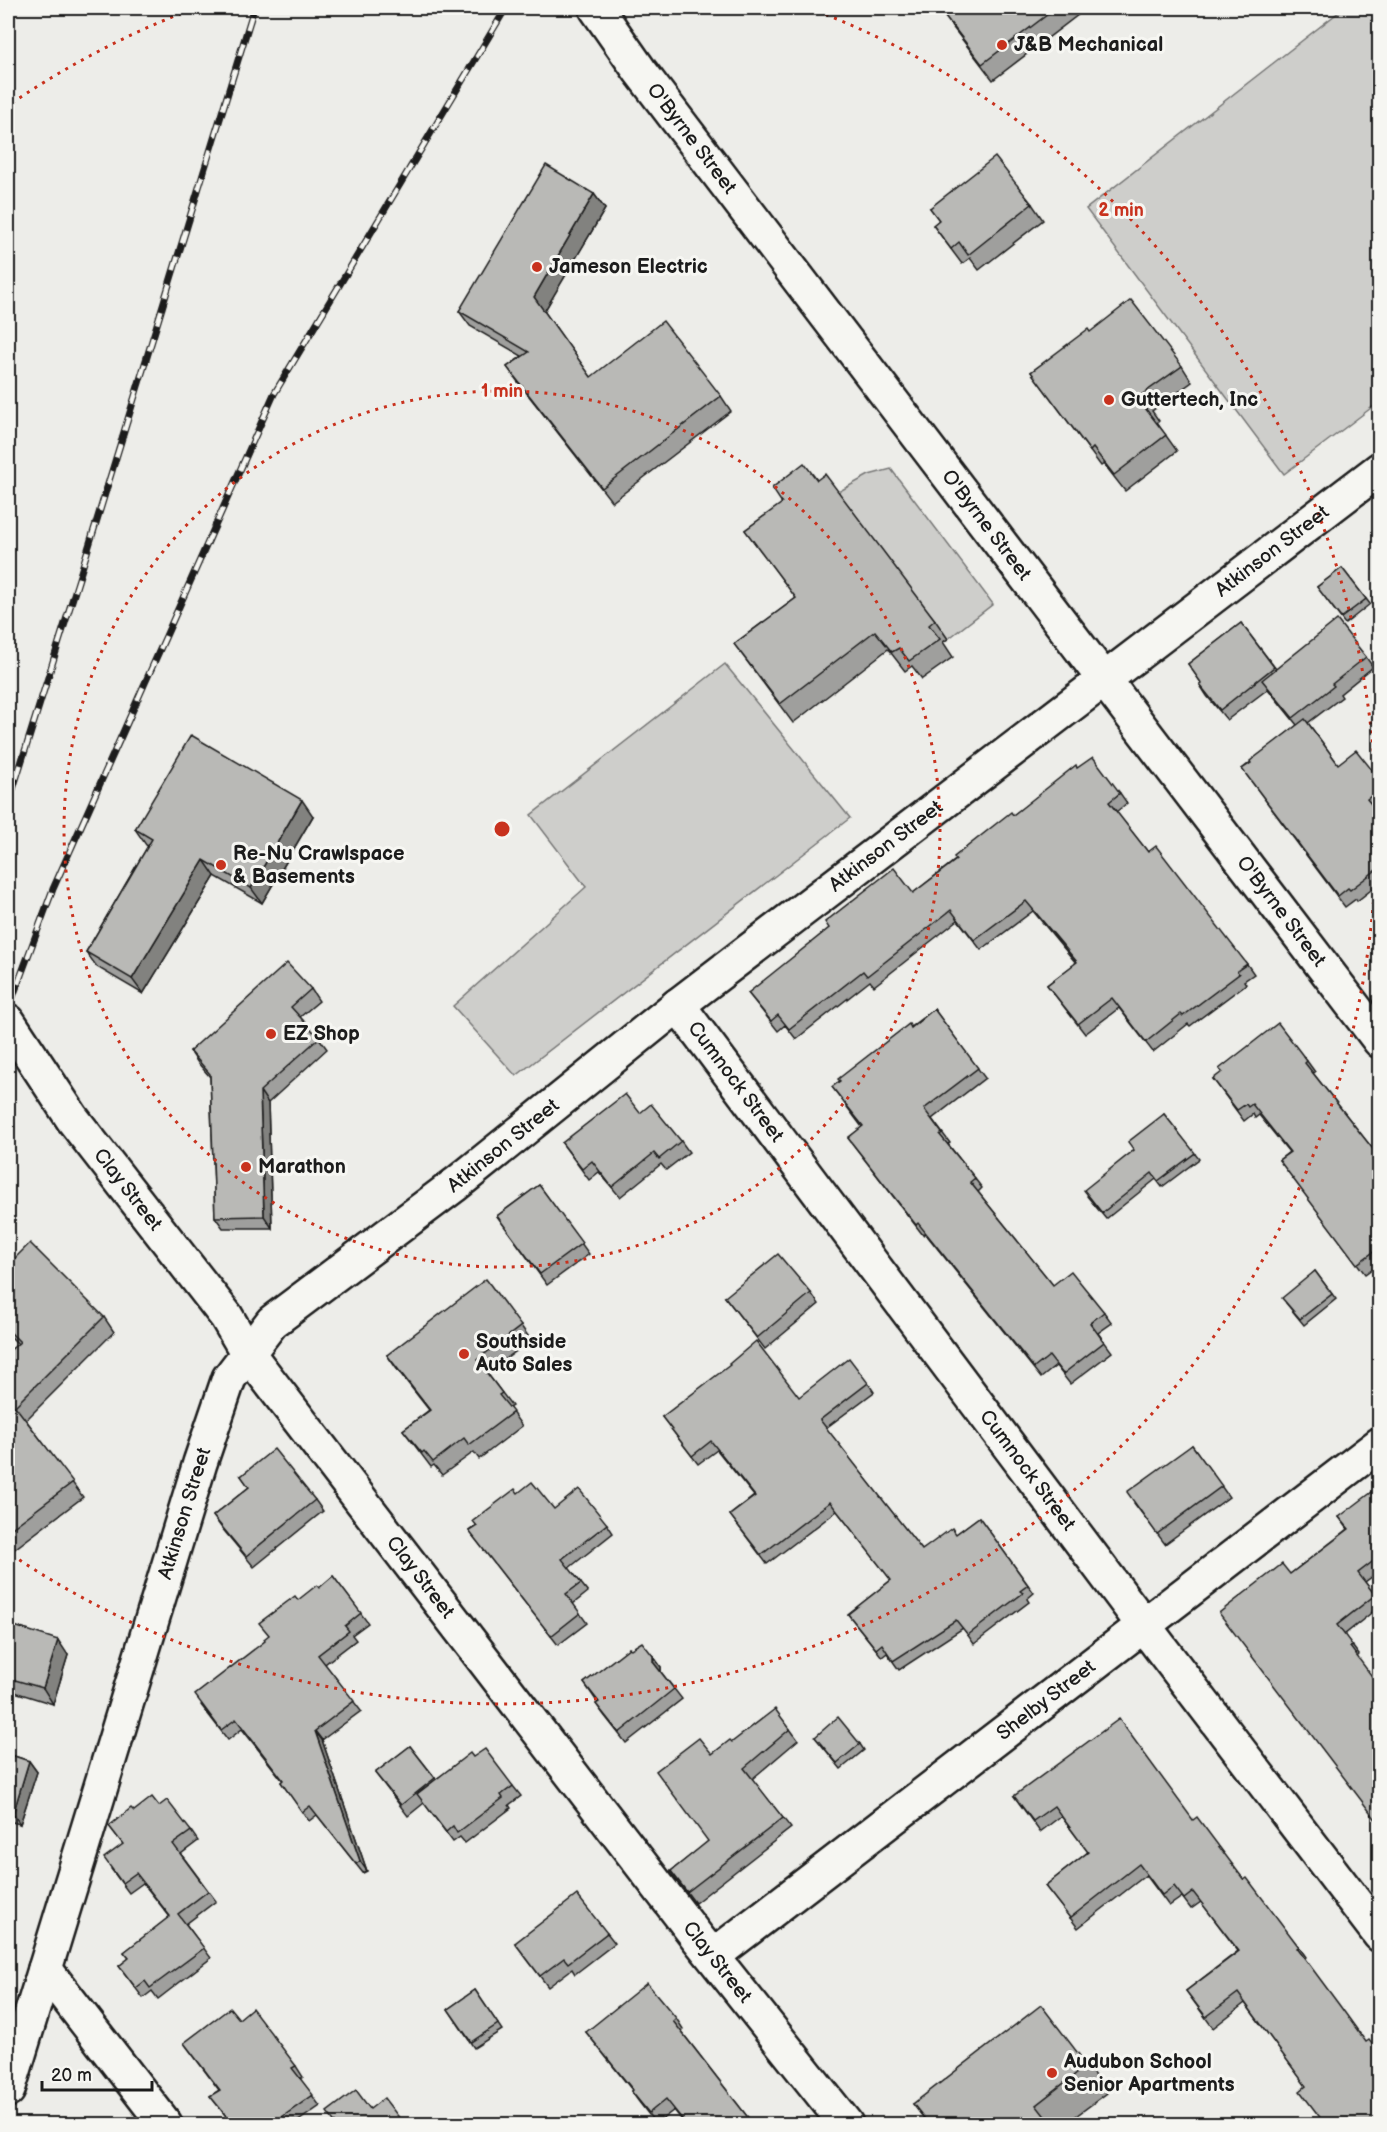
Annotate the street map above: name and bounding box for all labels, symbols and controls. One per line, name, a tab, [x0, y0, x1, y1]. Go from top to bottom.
place label: J&B Mechanical	[1014, 33, 1163, 57]
marker: J&B Mechanical	[995, 38, 1009, 52]
street label: O'Byrne Street	[642, 79, 741, 199]
text: 2 min	[1098, 200, 1144, 221]
place label: Jameson Electric	[549, 255, 708, 279]
marker: Jameson Electric	[530, 260, 544, 274]
text: 1 min	[481, 381, 523, 402]
place label: Guttertech, Inc	[1121, 388, 1258, 412]
marker: Guttertech, Inc	[1102, 393, 1116, 407]
street label: O'Byrne Street	[937, 465, 1036, 585]
street label: Atkinson Street	[1211, 500, 1334, 602]
street label: Atkinson Street	[824, 795, 948, 897]
centre of rings	[492, 819, 512, 839]
place label: Re-Nu Crawlspace & Basements	[233, 842, 405, 889]
street label: O'Byrne Street	[1231, 851, 1331, 972]
marker: Re-Nu Crawlspace & Basements	[214, 858, 228, 872]
street label: Cumnock Street	[683, 1017, 789, 1147]
place label: EZ Shop	[283, 1022, 360, 1046]
marker: EZ Shop	[264, 1027, 278, 1041]
street label: Atkinson Street	[443, 1094, 564, 1198]
street label: Clay Street	[88, 1144, 167, 1236]
place label: Marathon	[258, 1155, 346, 1179]
marker: Marathon	[239, 1160, 253, 1174]
place label: Southside Auto Sales	[475, 1330, 573, 1377]
marker: Southside Auto Sales	[457, 1347, 471, 1361]
street label: Cumnock Street	[974, 1405, 1081, 1536]
street label: Atkinson Street	[153, 1444, 216, 1582]
street label: Clay Street	[381, 1531, 460, 1623]
street label: Shelby Street	[992, 1655, 1100, 1746]
street label: Clay Street	[677, 1917, 757, 2008]
place label: Audubon School Senior Apartments	[1063, 2050, 1235, 2097]
scale bar	[42, 2054, 152, 2092]
text: 20 m	[51, 2065, 92, 2086]
marker: Audubon School Senior Apartments	[1045, 2066, 1059, 2080]

